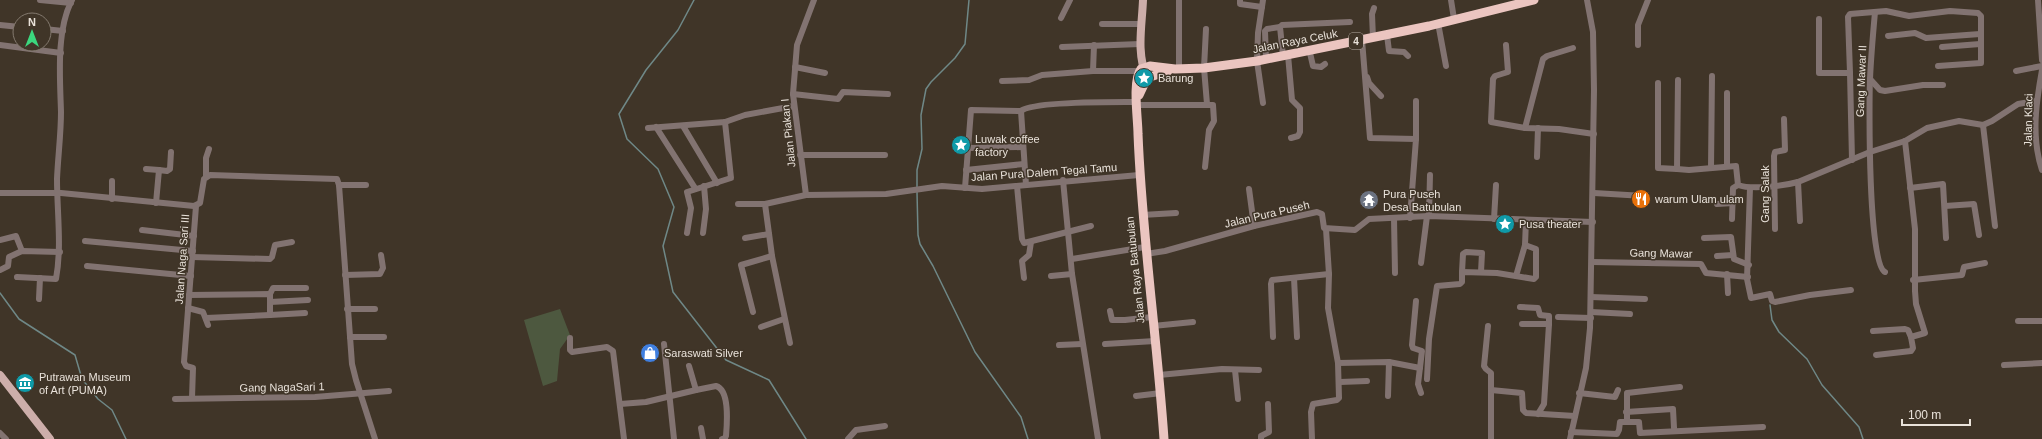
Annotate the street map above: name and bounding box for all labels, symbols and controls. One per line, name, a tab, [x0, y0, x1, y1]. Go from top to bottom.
north arrow	[12, 12, 52, 52]
text: N	[28, 16, 36, 28]
street label: Jalan Raya Celuk	[1252, 27, 1339, 55]
road number: 4	[1349, 33, 1363, 49]
street label: Gang Mawar II	[1854, 45, 1868, 117]
place icon: Barung	[1133, 67, 1155, 89]
place label: Barung	[1158, 72, 1193, 84]
street label: Jalan Klaci	[2022, 93, 2034, 147]
street label: Jalan Piakan I	[778, 98, 798, 168]
place label: Luwak coffee factory	[975, 133, 1040, 158]
place icon: Luwak coffee factory	[950, 134, 972, 156]
street label: Jalan Pura Dalem Tegal Tamu	[971, 161, 1117, 183]
street label: Gang Salak	[1759, 165, 1771, 223]
place label: Pura Puseh Desa Batubulan	[1383, 188, 1461, 213]
restaurant icon: warum Ulam ulam	[1630, 188, 1652, 210]
temple icon: Pura Puseh Desa Batubulan	[1358, 189, 1380, 211]
place label: warum Ulam ulam	[1654, 193, 1744, 205]
street label: Jalan Pura Puseh	[1223, 198, 1311, 230]
street label: Jalan Naga Sari III	[173, 213, 191, 305]
place icon: Pusa theater	[1494, 213, 1516, 235]
street label: Jalan Raya Batubulan	[1123, 216, 1147, 324]
place label: Pusa theater	[1519, 218, 1582, 230]
street label: Gang Mawar	[1629, 246, 1693, 260]
shop icon: Saraswati Silver	[639, 342, 661, 364]
place label: Saraswati Silver	[664, 347, 743, 359]
place label: Putrawan Museum of Art (PUMA)	[39, 371, 131, 396]
museum icon: Putrawan Museum of Art (PUMA)	[14, 372, 36, 394]
street label: Gang NagaSari 1	[239, 380, 325, 394]
scale bar	[1902, 401, 1970, 427]
text: 100 m	[1908, 408, 1941, 422]

